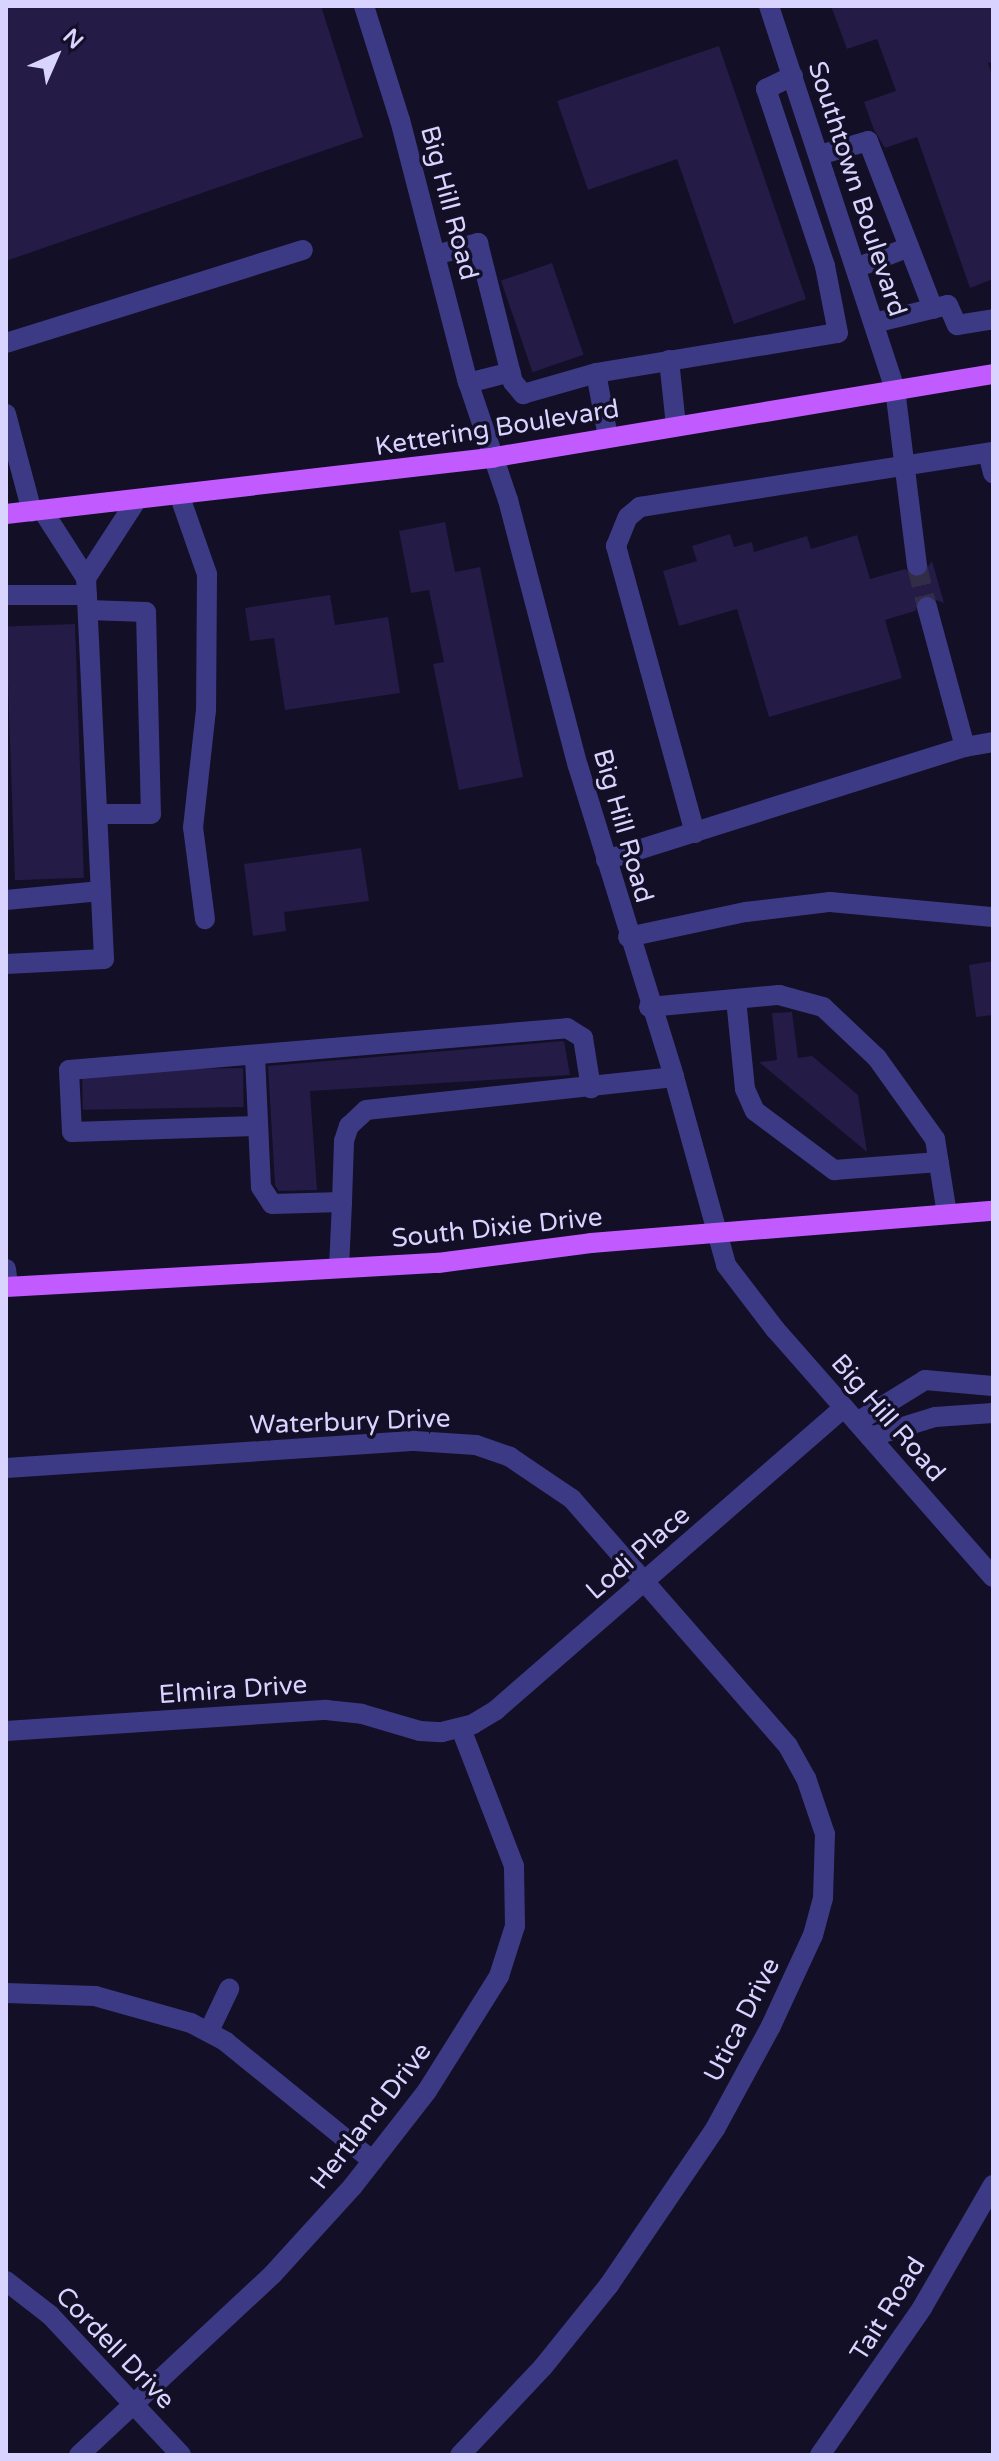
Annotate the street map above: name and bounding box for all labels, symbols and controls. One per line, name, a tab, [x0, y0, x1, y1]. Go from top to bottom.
north arrow	[16, 16, 96, 96]
text: N	[58, 24, 88, 54]
street label: Southtown Boulevard	[801, 57, 913, 321]
street label: Big Hill Road	[413, 122, 485, 284]
street label: Kettering Boulevard	[373, 393, 621, 463]
street label: Big Hill Road	[586, 746, 660, 906]
street label: South Dixie Drive	[390, 1201, 604, 1255]
street label: Big Hill Road	[824, 1348, 952, 1488]
street label: Waterbury Drive	[249, 1403, 451, 1441]
street label: Lodi Place	[580, 1499, 696, 1607]
street label: Elmira Drive	[158, 1669, 308, 1711]
street label: Utica Drive	[697, 1953, 787, 2087]
street label: Hertland Drive	[304, 2036, 438, 2196]
street label: Tait Road	[844, 2251, 932, 2367]
street label: Cordell Drive	[49, 2280, 181, 2416]

